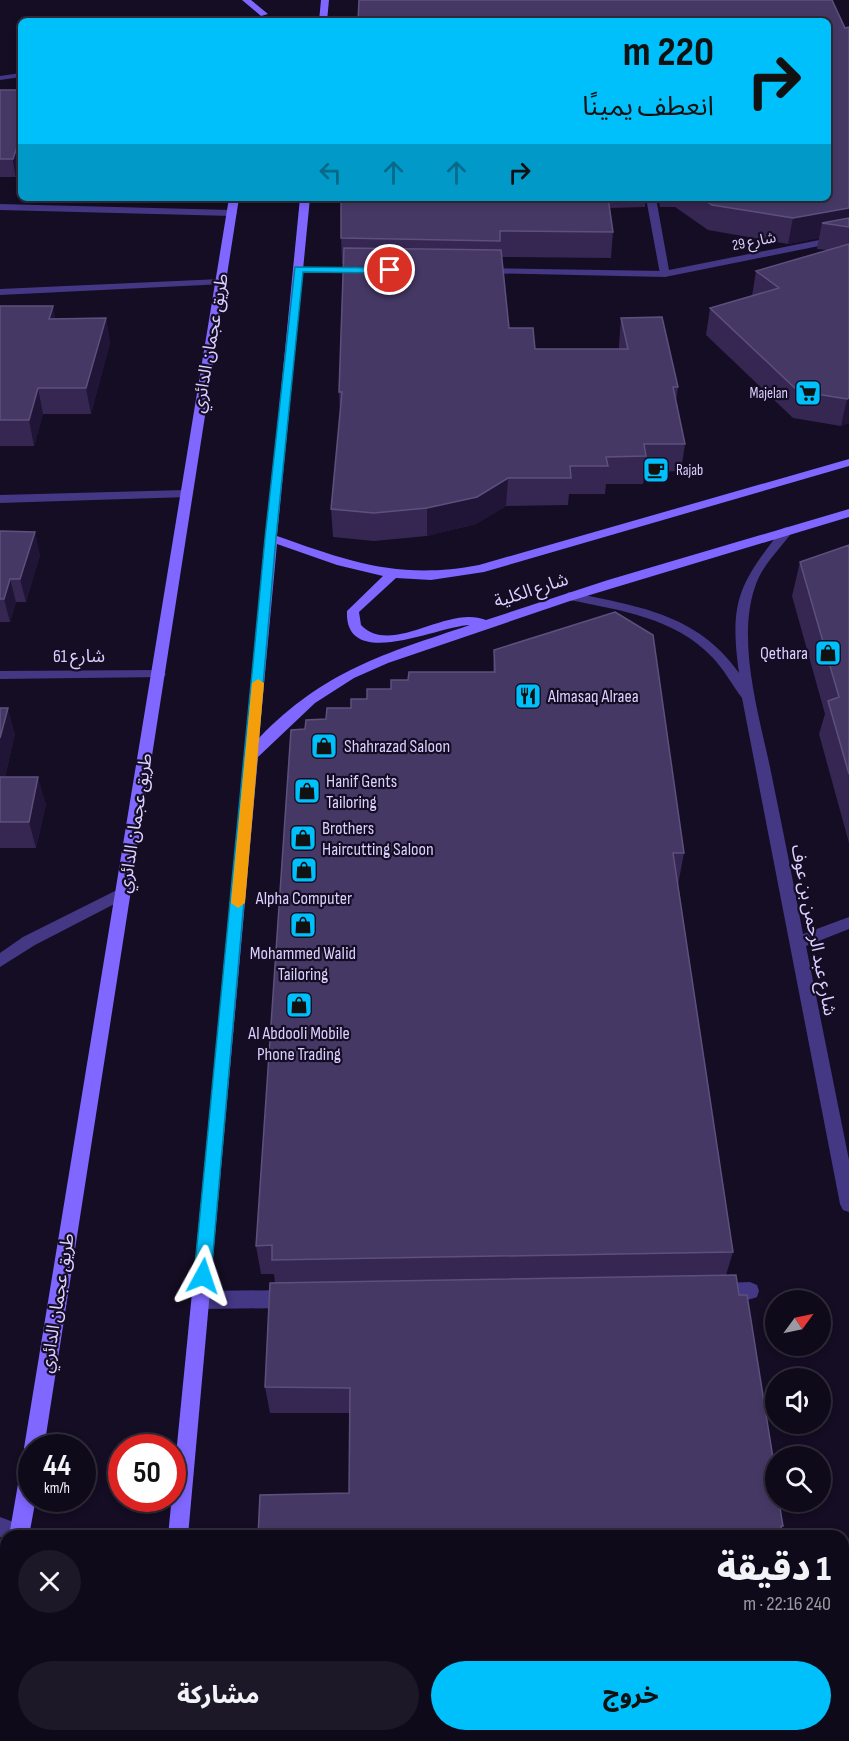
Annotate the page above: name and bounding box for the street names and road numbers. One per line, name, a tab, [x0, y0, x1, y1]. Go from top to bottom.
street label: شارع 29	[730, 228, 778, 257]
street label: طريق عجمان الدائري	[188, 272, 235, 415]
street label: شارع الكلية	[491, 569, 572, 615]
street label: شارع 61	[53, 646, 105, 670]
street label: طريق عجمان الدائري	[114, 752, 159, 895]
street label: شارع عبد الرحمن بن عوف	[784, 843, 840, 1018]
street label: طريق عجمان الدائري	[36, 1232, 81, 1375]

